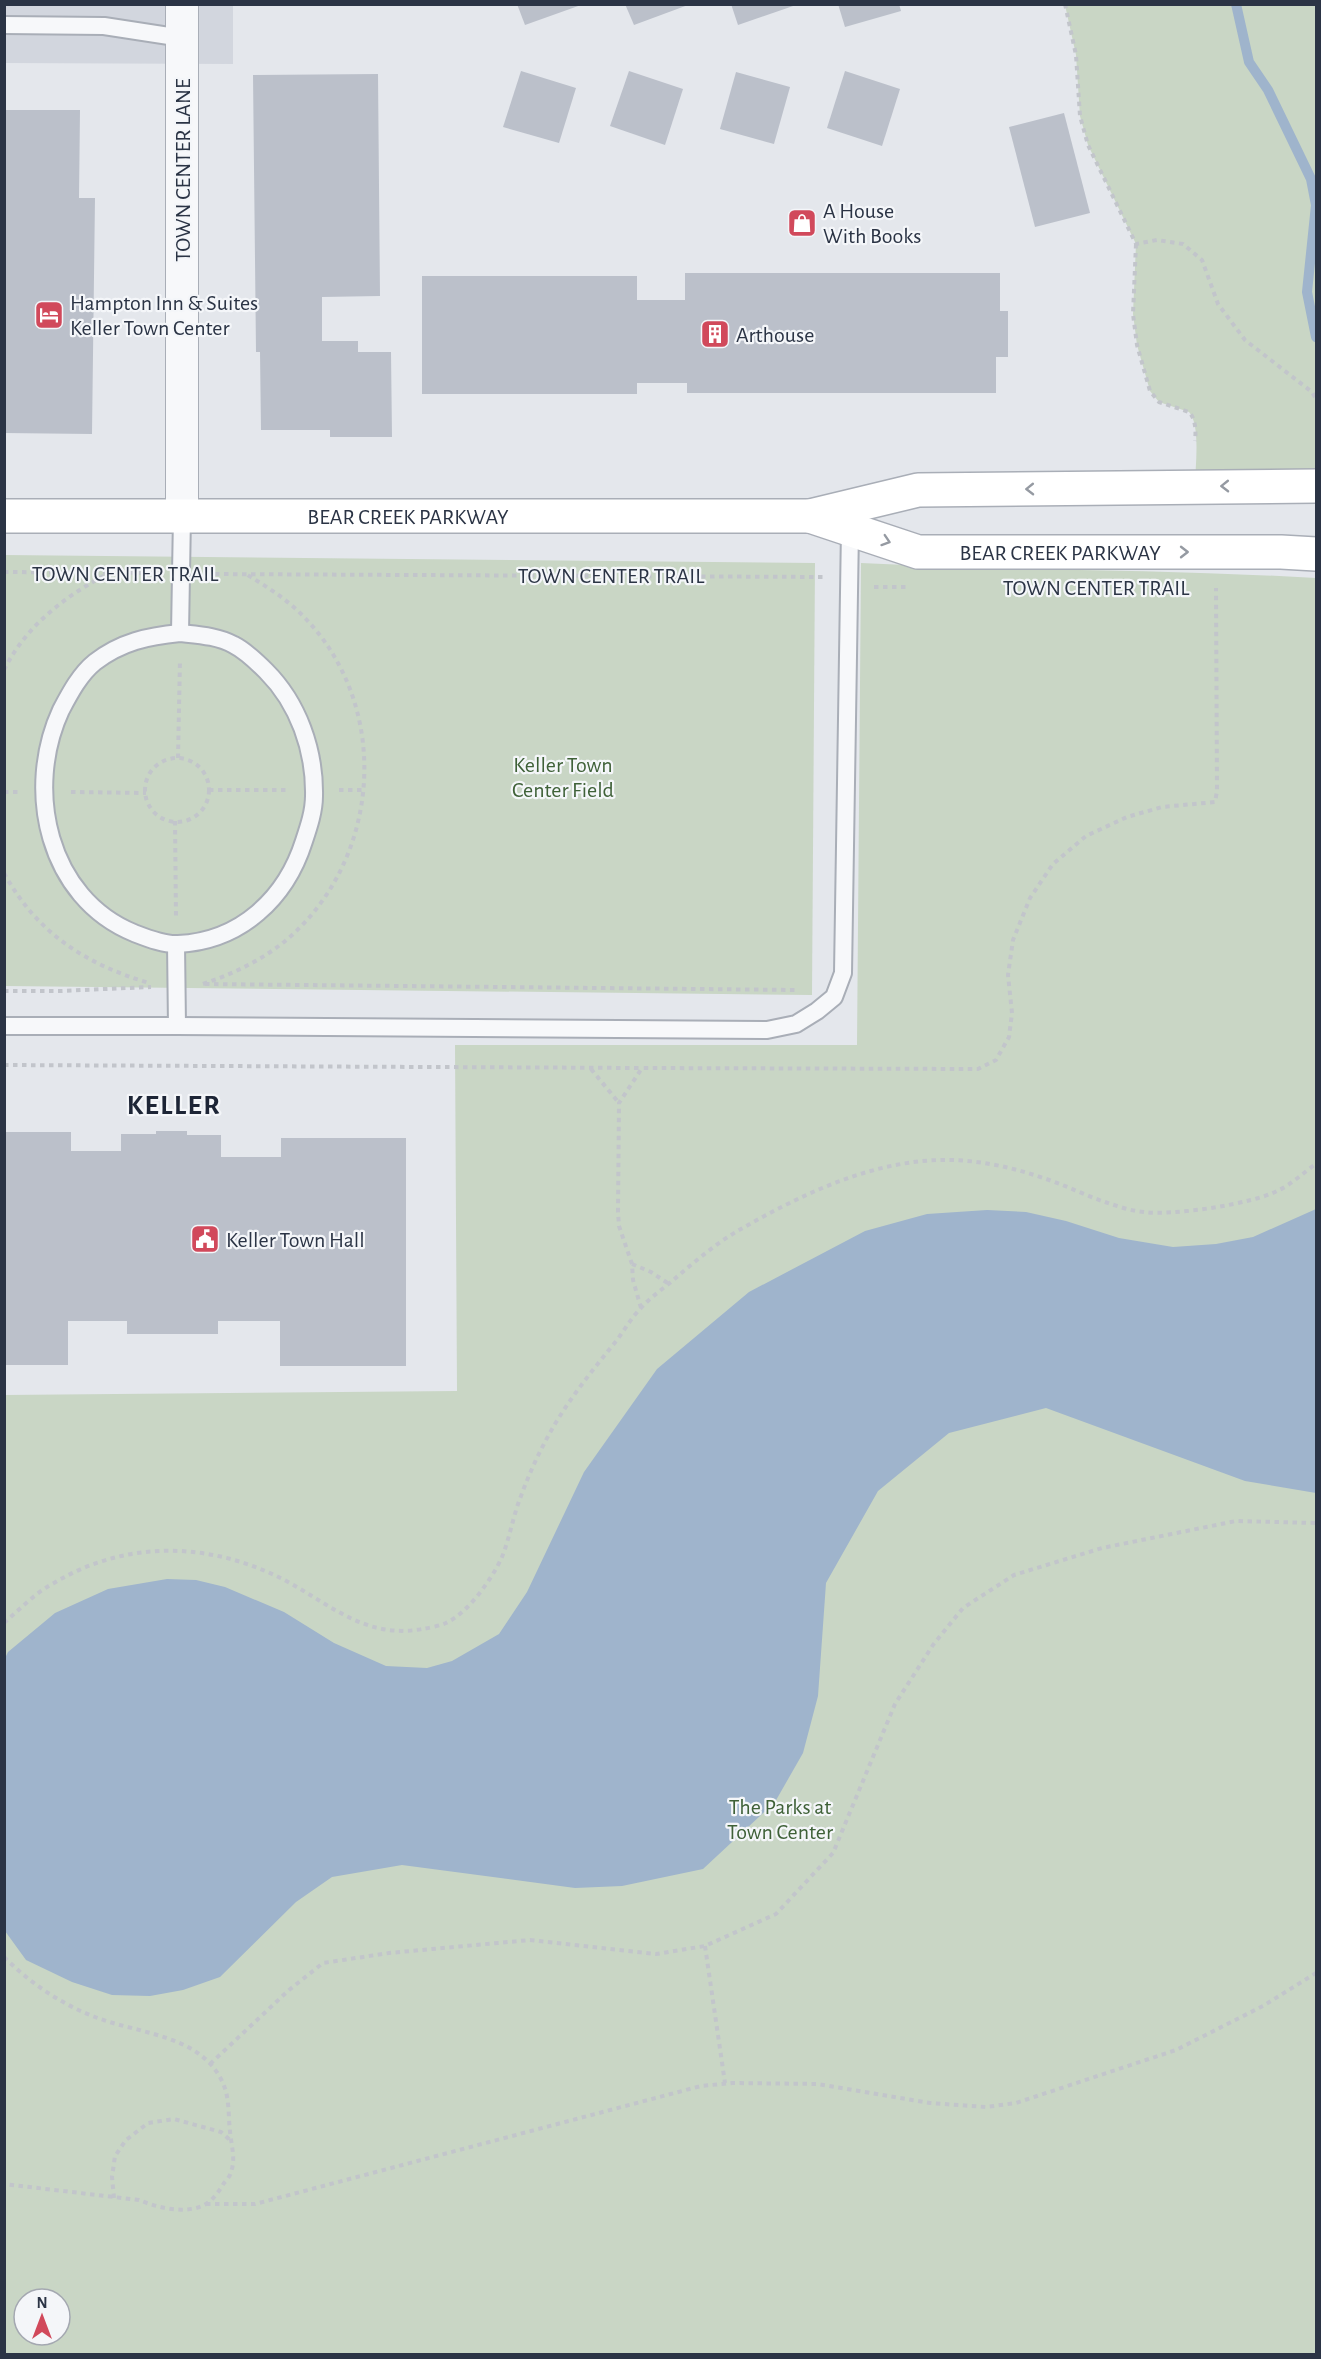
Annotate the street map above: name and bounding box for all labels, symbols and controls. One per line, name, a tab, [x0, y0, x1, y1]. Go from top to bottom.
street label: TOWN CENTER LANE	[172, 78, 194, 262]
place label: A House With Books	[823, 200, 921, 247]
shop icon: A House With Books	[786, 207, 818, 239]
place label: Hampton Inn & Suites Keller Town Center	[70, 292, 258, 339]
hotel icon: Hampton Inn & Suites Keller Town Center	[33, 299, 65, 331]
building icon: Arthouse	[699, 318, 731, 350]
place label: Arthouse	[736, 324, 814, 346]
one-way arrow	[1221, 480, 1230, 492]
one-way arrow	[1026, 482, 1035, 495]
street label: BEAR CREEK PARKWAY	[307, 506, 509, 528]
one-way arrow	[880, 533, 891, 546]
street label: BEAR CREEK PARKWAY	[959, 542, 1161, 564]
one-way arrow	[1179, 546, 1188, 558]
street label: TOWN CENTER TRAIL	[32, 563, 219, 585]
street label: TOWN CENTER TRAIL	[518, 565, 705, 587]
street label: TOWN CENTER TRAIL	[1003, 577, 1190, 599]
park label: Keller Town Center Field	[512, 754, 614, 801]
district label: KELLER	[127, 1092, 221, 1120]
public building icon: Keller Town Hall	[189, 1223, 221, 1255]
place label: Keller Town Hall	[226, 1229, 365, 1251]
park label: The Parks at Town Center	[727, 1796, 833, 1843]
north arrow	[12, 2287, 72, 2347]
text: N	[36, 2295, 48, 2311]

